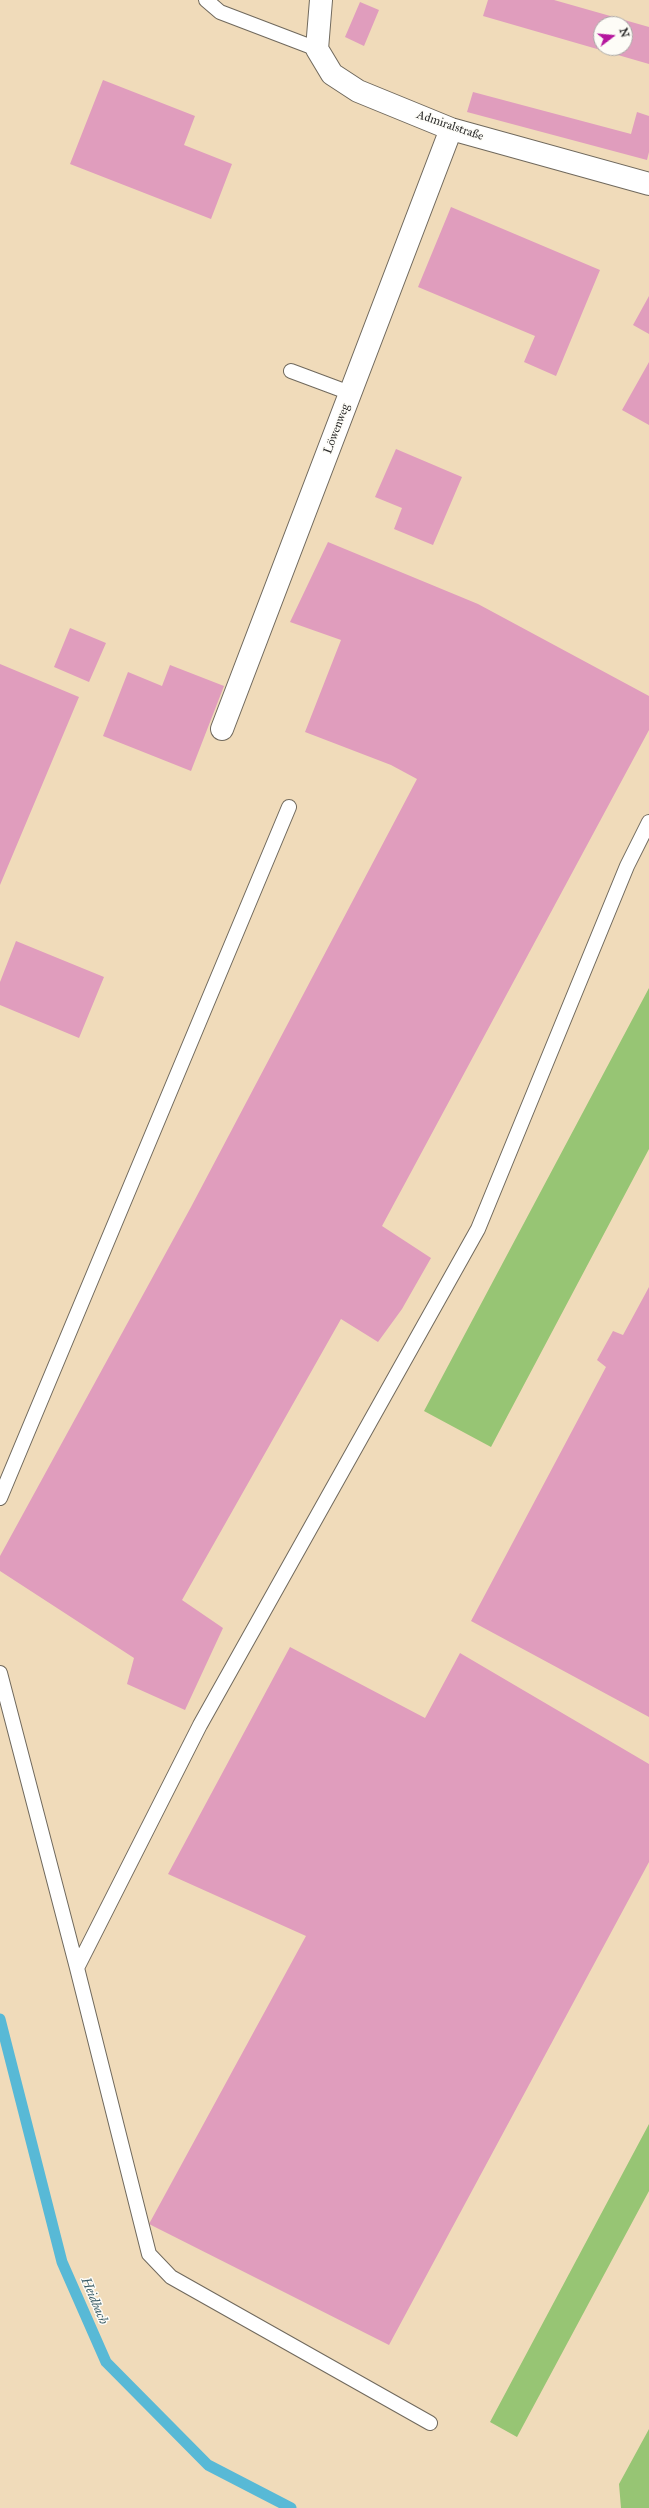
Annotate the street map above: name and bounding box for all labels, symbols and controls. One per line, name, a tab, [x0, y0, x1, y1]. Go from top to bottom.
north arrow	[593, 16, 633, 56]
text: N	[617, 27, 632, 39]
street label: Admiralstraße	[415, 108, 485, 144]
street label: Löwenweg	[321, 402, 353, 456]
water label: Heidbach	[77, 2275, 111, 2327]

